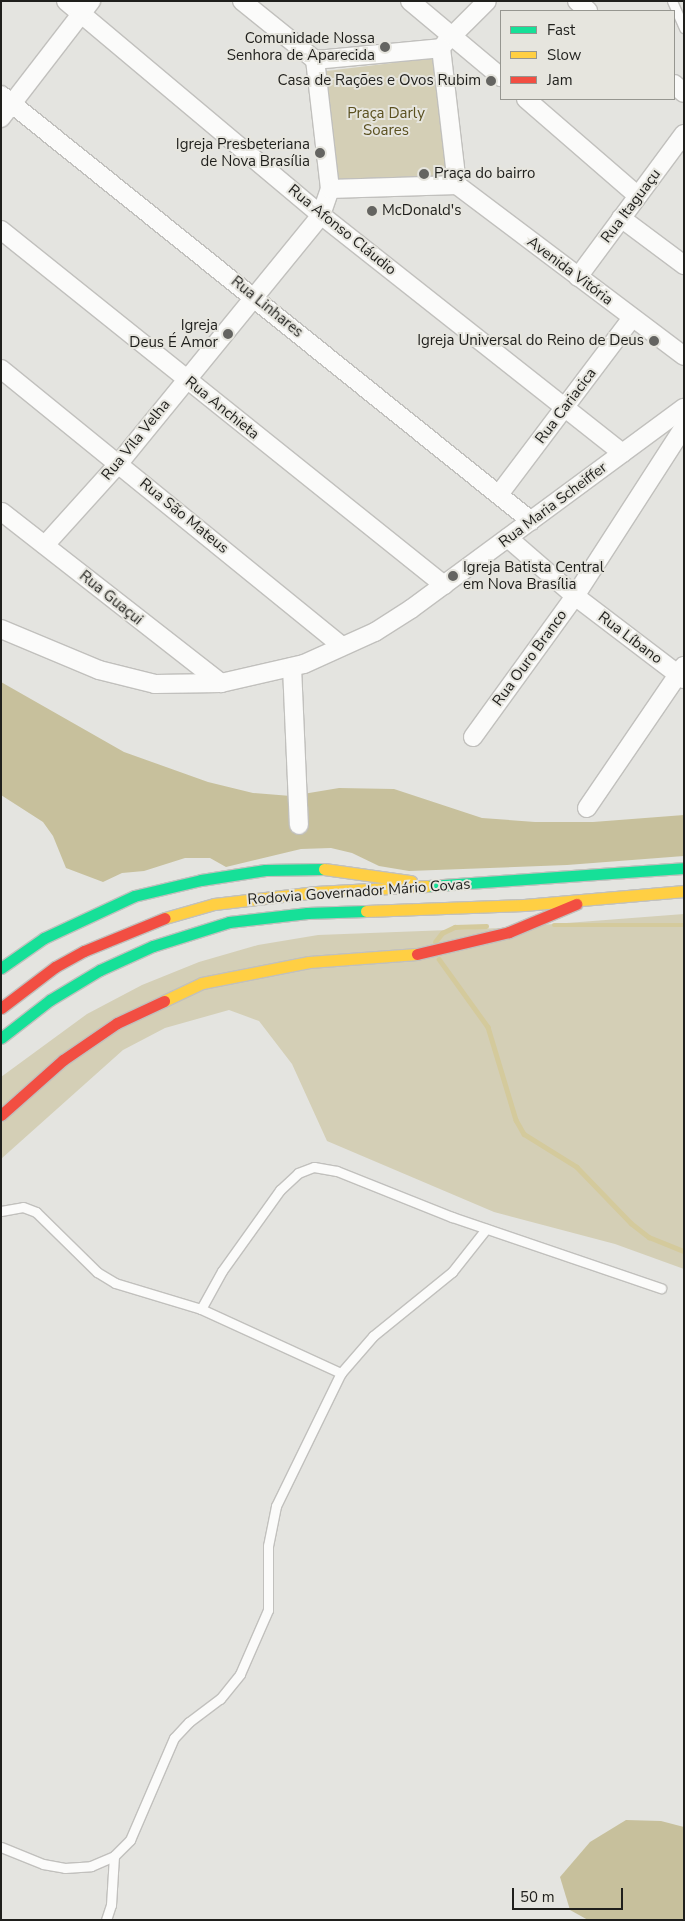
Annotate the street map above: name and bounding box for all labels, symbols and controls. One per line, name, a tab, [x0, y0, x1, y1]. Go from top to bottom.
legend	[500, 10, 675, 100]
text: Fast	[547, 20, 575, 40]
place label: Comunidade Nossa Senhora de Aparecida	[227, 29, 375, 64]
marker: Comunidade Nossa Senhora de Aparecida	[379, 41, 391, 53]
text: Slow	[547, 45, 581, 65]
text: Jam	[547, 70, 573, 90]
place label: Casa de Rações e Ovos Rubim	[278, 72, 481, 90]
marker: Casa de Rações e Ovos Rubim	[485, 75, 497, 87]
park label: Praça Darly Soares	[347, 104, 425, 139]
place label: Igreja Presbeteriana de Nova Brasília	[176, 135, 310, 170]
marker: Igreja Presbeteriana de Nova Brasília	[314, 147, 326, 159]
place label: Praça do bairro	[434, 165, 535, 183]
street label: Rua Itaguaçu	[597, 166, 665, 246]
marker: Praça do bairro	[418, 168, 430, 180]
street label: Rua Afonso Cláudio	[284, 181, 400, 279]
place label: McDonald's	[382, 202, 461, 220]
marker: McDonald's	[366, 205, 378, 217]
street label: Avenida Vitória	[524, 233, 616, 309]
street label: Rua Linhares	[227, 273, 307, 341]
place label: Igreja Deus É Amor	[129, 316, 218, 351]
marker: Igreja Deus É Amor	[222, 328, 234, 340]
place label: Igreja Universal do Reino de Deus	[417, 332, 644, 350]
marker: Igreja Universal do Reino de Deus	[648, 335, 660, 347]
street label: Rua Cariacica	[532, 365, 600, 447]
street label: Rua Anchieta	[181, 373, 263, 443]
street label: Rua Vila Velha	[98, 396, 174, 484]
street label: Rua Maria Scheiffer	[495, 458, 611, 552]
street label: Rua São Mateus	[136, 475, 232, 557]
place label: Igreja Batista Central em Nova Brasília	[463, 558, 604, 593]
street label: Rua Guaçui	[76, 567, 146, 629]
marker: Igreja Batista Central em Nova Brasília	[447, 570, 459, 582]
street label: Rua Ouro Branco	[489, 606, 571, 710]
street label: Rua Líbano	[594, 608, 666, 668]
street label: Rodovia Governador Mário Covas	[247, 875, 471, 909]
scale bar	[515, 1878, 626, 1910]
text: 50 m	[520, 1887, 555, 1907]

